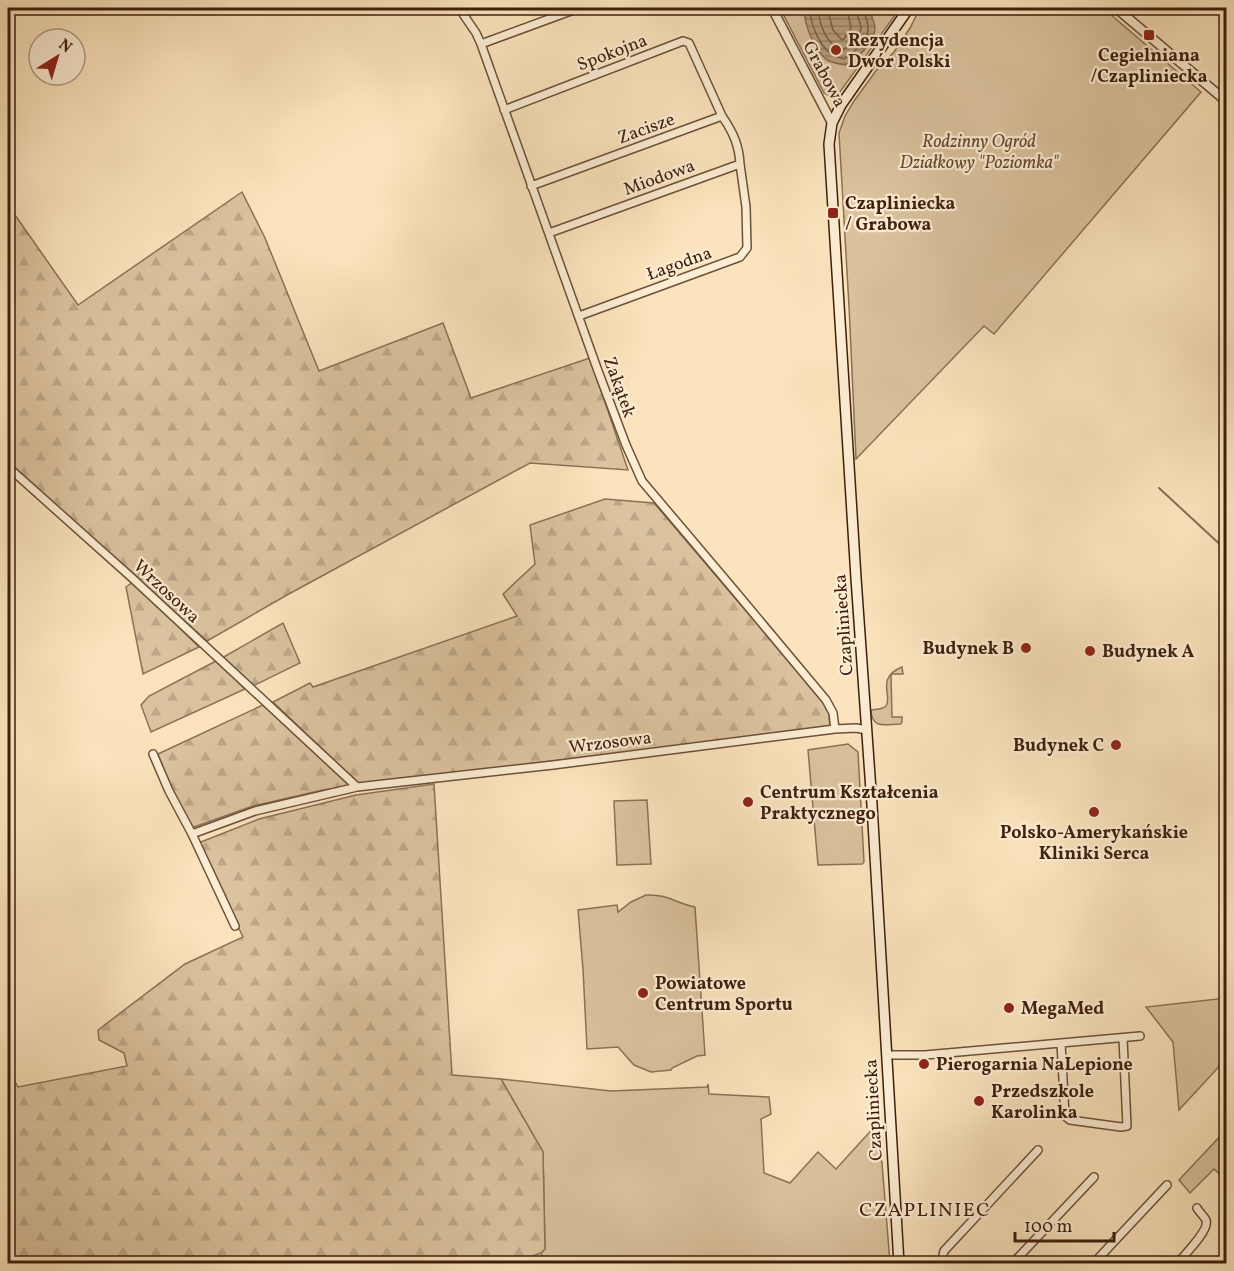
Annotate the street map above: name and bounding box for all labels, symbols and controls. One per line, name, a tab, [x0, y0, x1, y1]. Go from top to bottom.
north arrow	[27, 27, 87, 87]
marker: Cegielniana /Czapliniecka	[1142, 28, 1156, 42]
street label: Spokojna	[574, 29, 651, 78]
place label: Rezydencja Dwór Polski	[848, 29, 951, 75]
text: N	[54, 34, 76, 59]
street label: Grabowa	[796, 37, 852, 112]
marker: Rezydencja Dwór Polski	[829, 43, 843, 57]
place label: Cegielniana /Czapliniecka	[1091, 44, 1208, 90]
street label: Zacisze	[614, 108, 679, 151]
park label: Rodzinny Ogród Działkowy "Poziomka"	[900, 130, 1059, 176]
street label: Miodowa	[620, 154, 699, 203]
place label: Czapliniecka / Grabowa	[845, 192, 956, 238]
marker: Czapliniecka / Grabowa	[826, 206, 840, 220]
street label: Łagodna	[643, 241, 716, 288]
street label: Zakątek	[596, 353, 641, 422]
street label: Wrzosowa	[127, 555, 205, 630]
street label: Czapliniecka	[828, 573, 861, 677]
place label: Budynek B	[923, 637, 1014, 662]
place label: Budynek A	[1102, 640, 1194, 665]
marker: Budynek B	[1019, 641, 1033, 655]
marker: Budynek A	[1083, 644, 1097, 658]
street label: Wrzosowa	[567, 726, 653, 761]
place label: Budynek C	[1013, 734, 1104, 759]
marker: Budynek C	[1109, 738, 1123, 752]
place label: Centrum Kształcenia Praktycznego	[760, 781, 939, 827]
marker: Centrum Kształcenia Praktycznego	[741, 795, 755, 809]
marker: Polsko-Amerykańskie Kliniki Serca	[1087, 805, 1101, 819]
place label: Polsko-Amerykańskie Kliniki Serca	[1000, 821, 1188, 867]
place label: Powiatowe Centrum Sportu	[655, 972, 793, 1018]
marker: Powiatowe Centrum Sportu	[636, 986, 650, 1000]
place label: MegaMed	[1021, 997, 1104, 1022]
marker: MegaMed	[1002, 1001, 1016, 1015]
place label: Pierogarnia NaLepione	[936, 1053, 1133, 1078]
marker: Pierogarnia NaLepione	[917, 1057, 931, 1071]
street label: Czapliniecka	[859, 1058, 890, 1161]
place label: Przedszkole Karolinka	[991, 1080, 1094, 1126]
marker: Przedszkole Karolinka	[972, 1094, 986, 1108]
district label: CZAPLINIEC	[859, 1197, 991, 1225]
scale bar	[1015, 1205, 1114, 1243]
text: 100 m	[1024, 1215, 1073, 1240]

